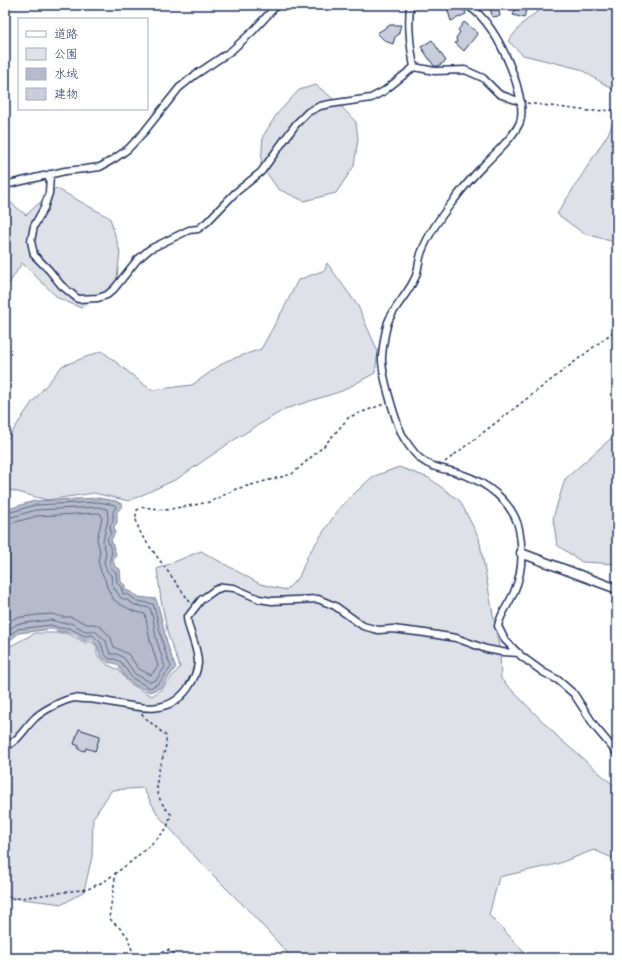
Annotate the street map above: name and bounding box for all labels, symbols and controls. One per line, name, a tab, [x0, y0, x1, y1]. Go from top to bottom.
legend	[18, 18, 148, 110]
text: 道路	[54, 27, 78, 43]
text: 公園	[54, 47, 78, 63]
text: 水域	[54, 67, 78, 83]
text: 建物	[54, 87, 78, 103]

